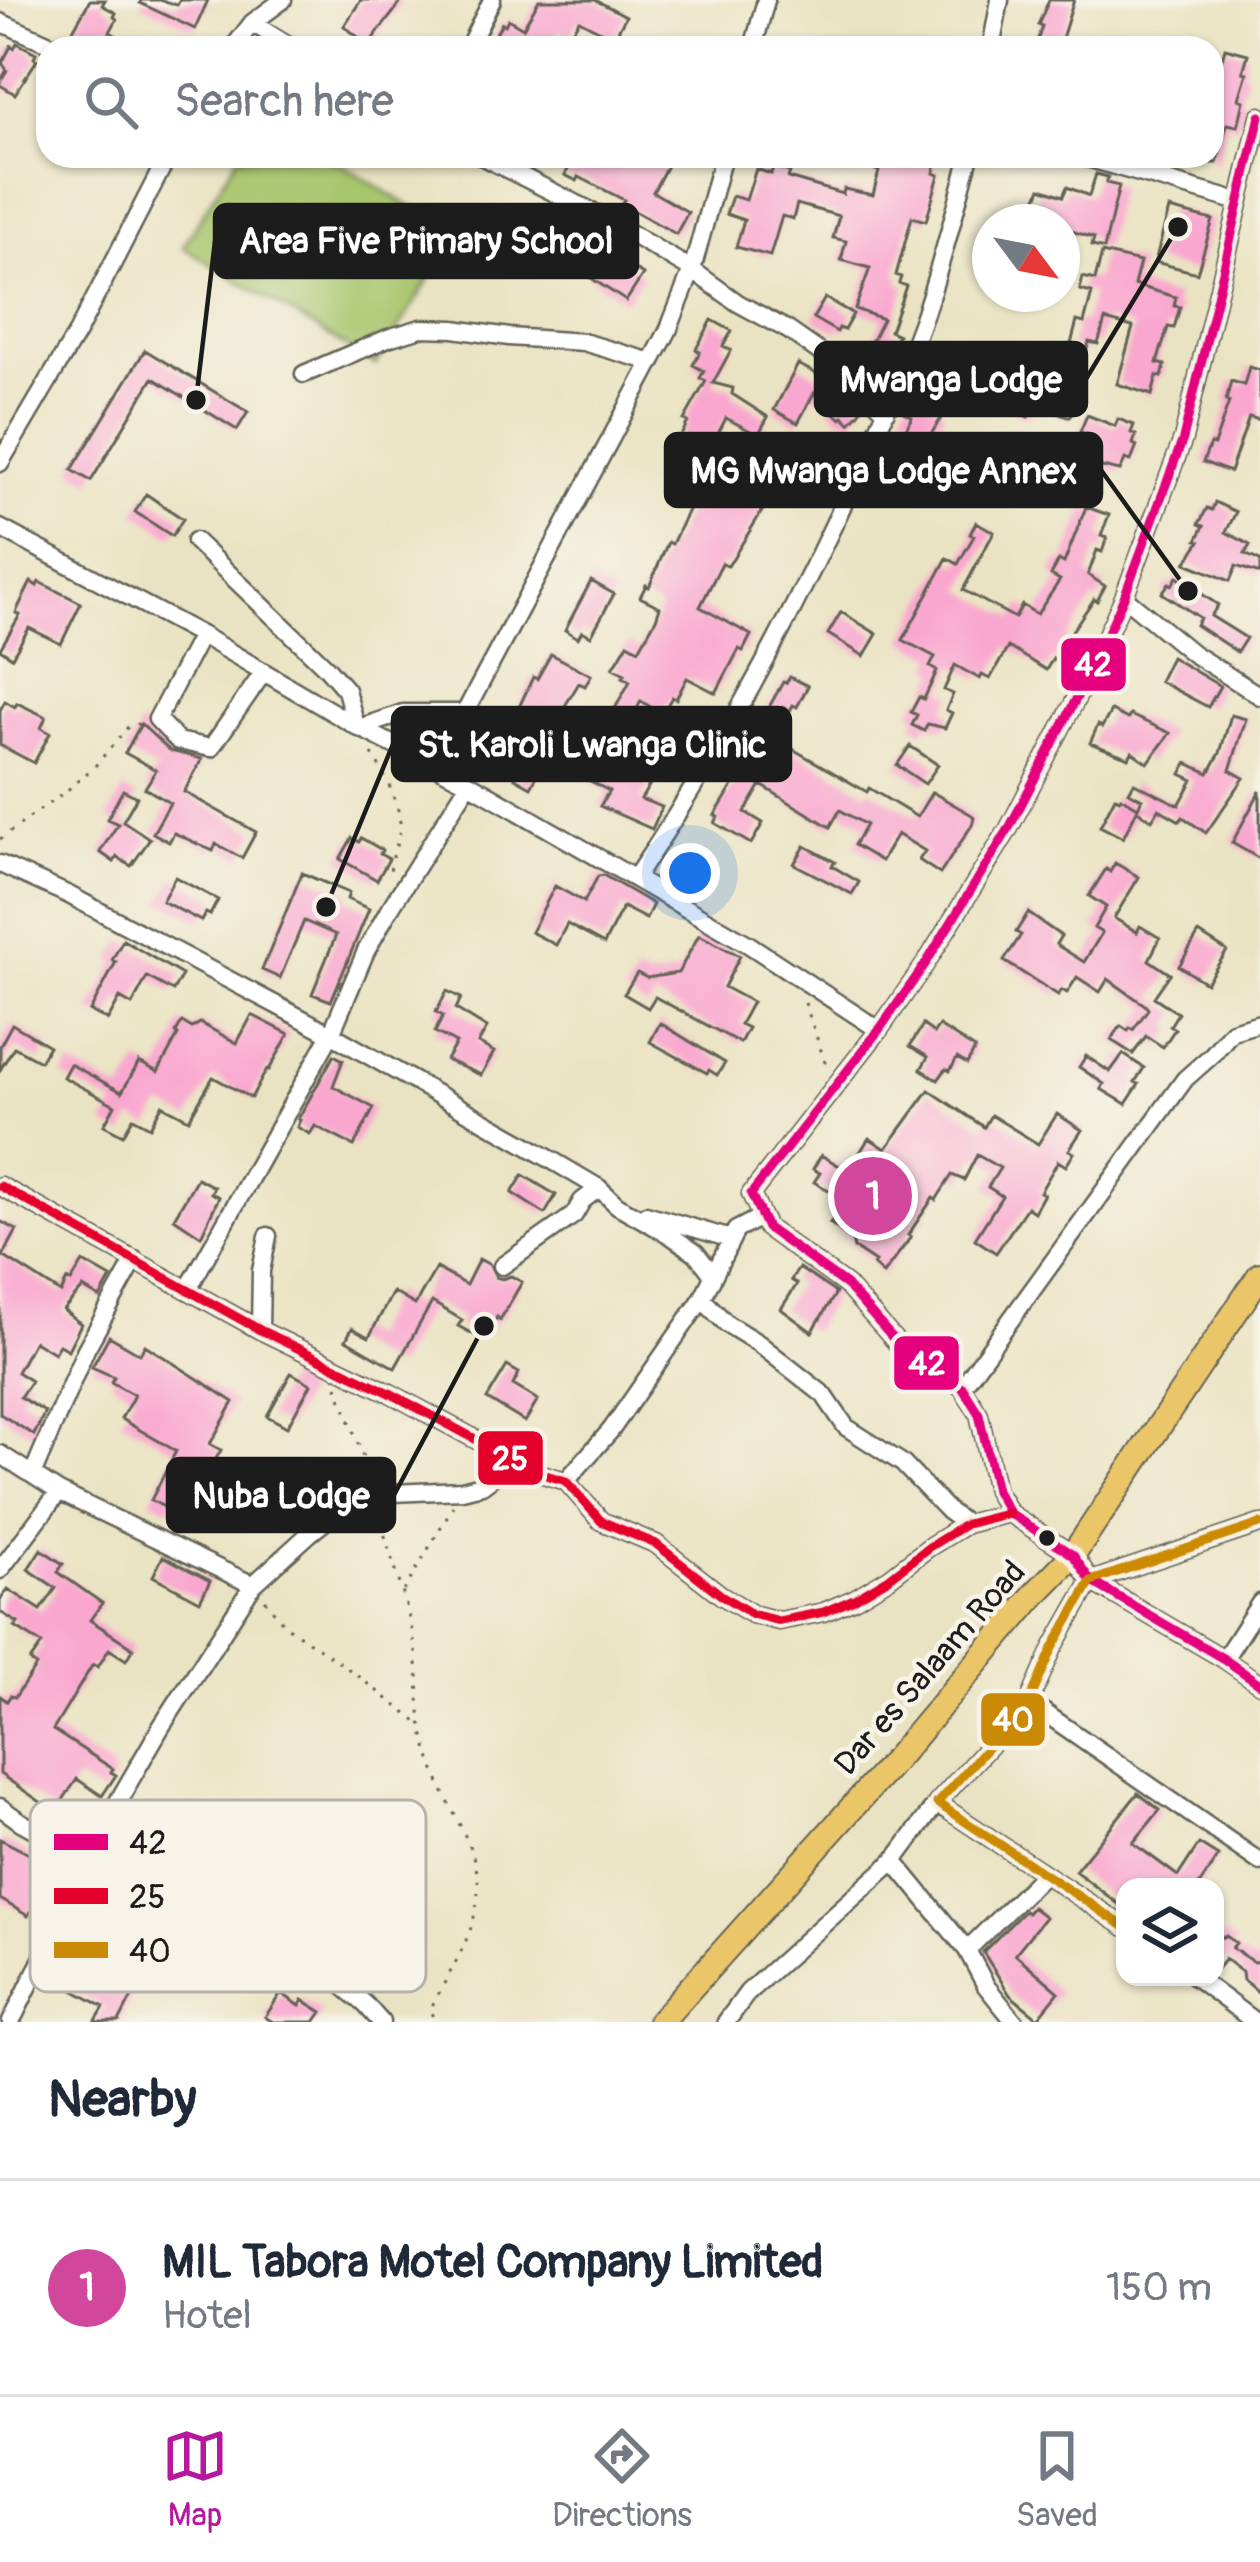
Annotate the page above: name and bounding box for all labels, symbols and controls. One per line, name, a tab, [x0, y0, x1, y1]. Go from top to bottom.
search box	[36, 36, 1224, 168]
icon: search	[78, 69, 144, 135]
text: Search here	[174, 74, 394, 130]
north arrow	[972, 204, 1080, 312]
callout: Area Five Primary School	[215, 205, 637, 277]
text: Area Five Primary School	[239, 219, 613, 264]
callout: Mwanga Lodge	[816, 343, 1086, 415]
text: Mwanga Lodge	[840, 358, 1063, 403]
callout: MG Mwanga Lodge Annex	[666, 434, 1101, 506]
text: MG Mwanga Lodge Annex	[690, 449, 1078, 494]
line badge: 42	[1059, 636, 1128, 693]
text: 42	[1074, 645, 1112, 686]
callout: St. Karoli Lwanga Clinic	[393, 708, 790, 780]
text: St. Karoli Lwanga Clinic	[417, 723, 767, 768]
your location	[660, 843, 720, 903]
pin: 1	[834, 1151, 912, 1241]
line badge: 42	[892, 1334, 961, 1392]
text: 42	[908, 1344, 946, 1385]
line badge: 25	[476, 1429, 545, 1487]
text: 25	[492, 1439, 528, 1480]
callout: Nuba Lodge	[168, 1459, 394, 1531]
text: Nuba Lodge	[192, 1474, 371, 1519]
unlabelled marker	[1036, 1527, 1058, 1549]
street label: Dar es Salaam Road	[826, 1552, 1034, 1784]
line badge: 40	[979, 1691, 1047, 1748]
text: 40	[992, 1700, 1034, 1741]
legend	[30, 1800, 426, 1992]
text: 42	[129, 1823, 167, 1864]
text: 25	[129, 1877, 165, 1918]
map controls	[1116, 1878, 1224, 1986]
button: layers	[1116, 1878, 1224, 1986]
text: 40	[129, 1931, 171, 1972]
text: Nearby	[48, 2068, 196, 2132]
text: MIL Tabora Motel Company Limited	[162, 2235, 823, 2291]
text: 1	[79, 2263, 95, 2312]
text: 150 m	[1106, 2263, 1212, 2312]
text: Hotel	[162, 2291, 252, 2340]
tab: Map	[162, 2423, 228, 2536]
tab: Directions	[552, 2423, 692, 2536]
tab: Saved	[1016, 2423, 1098, 2536]

